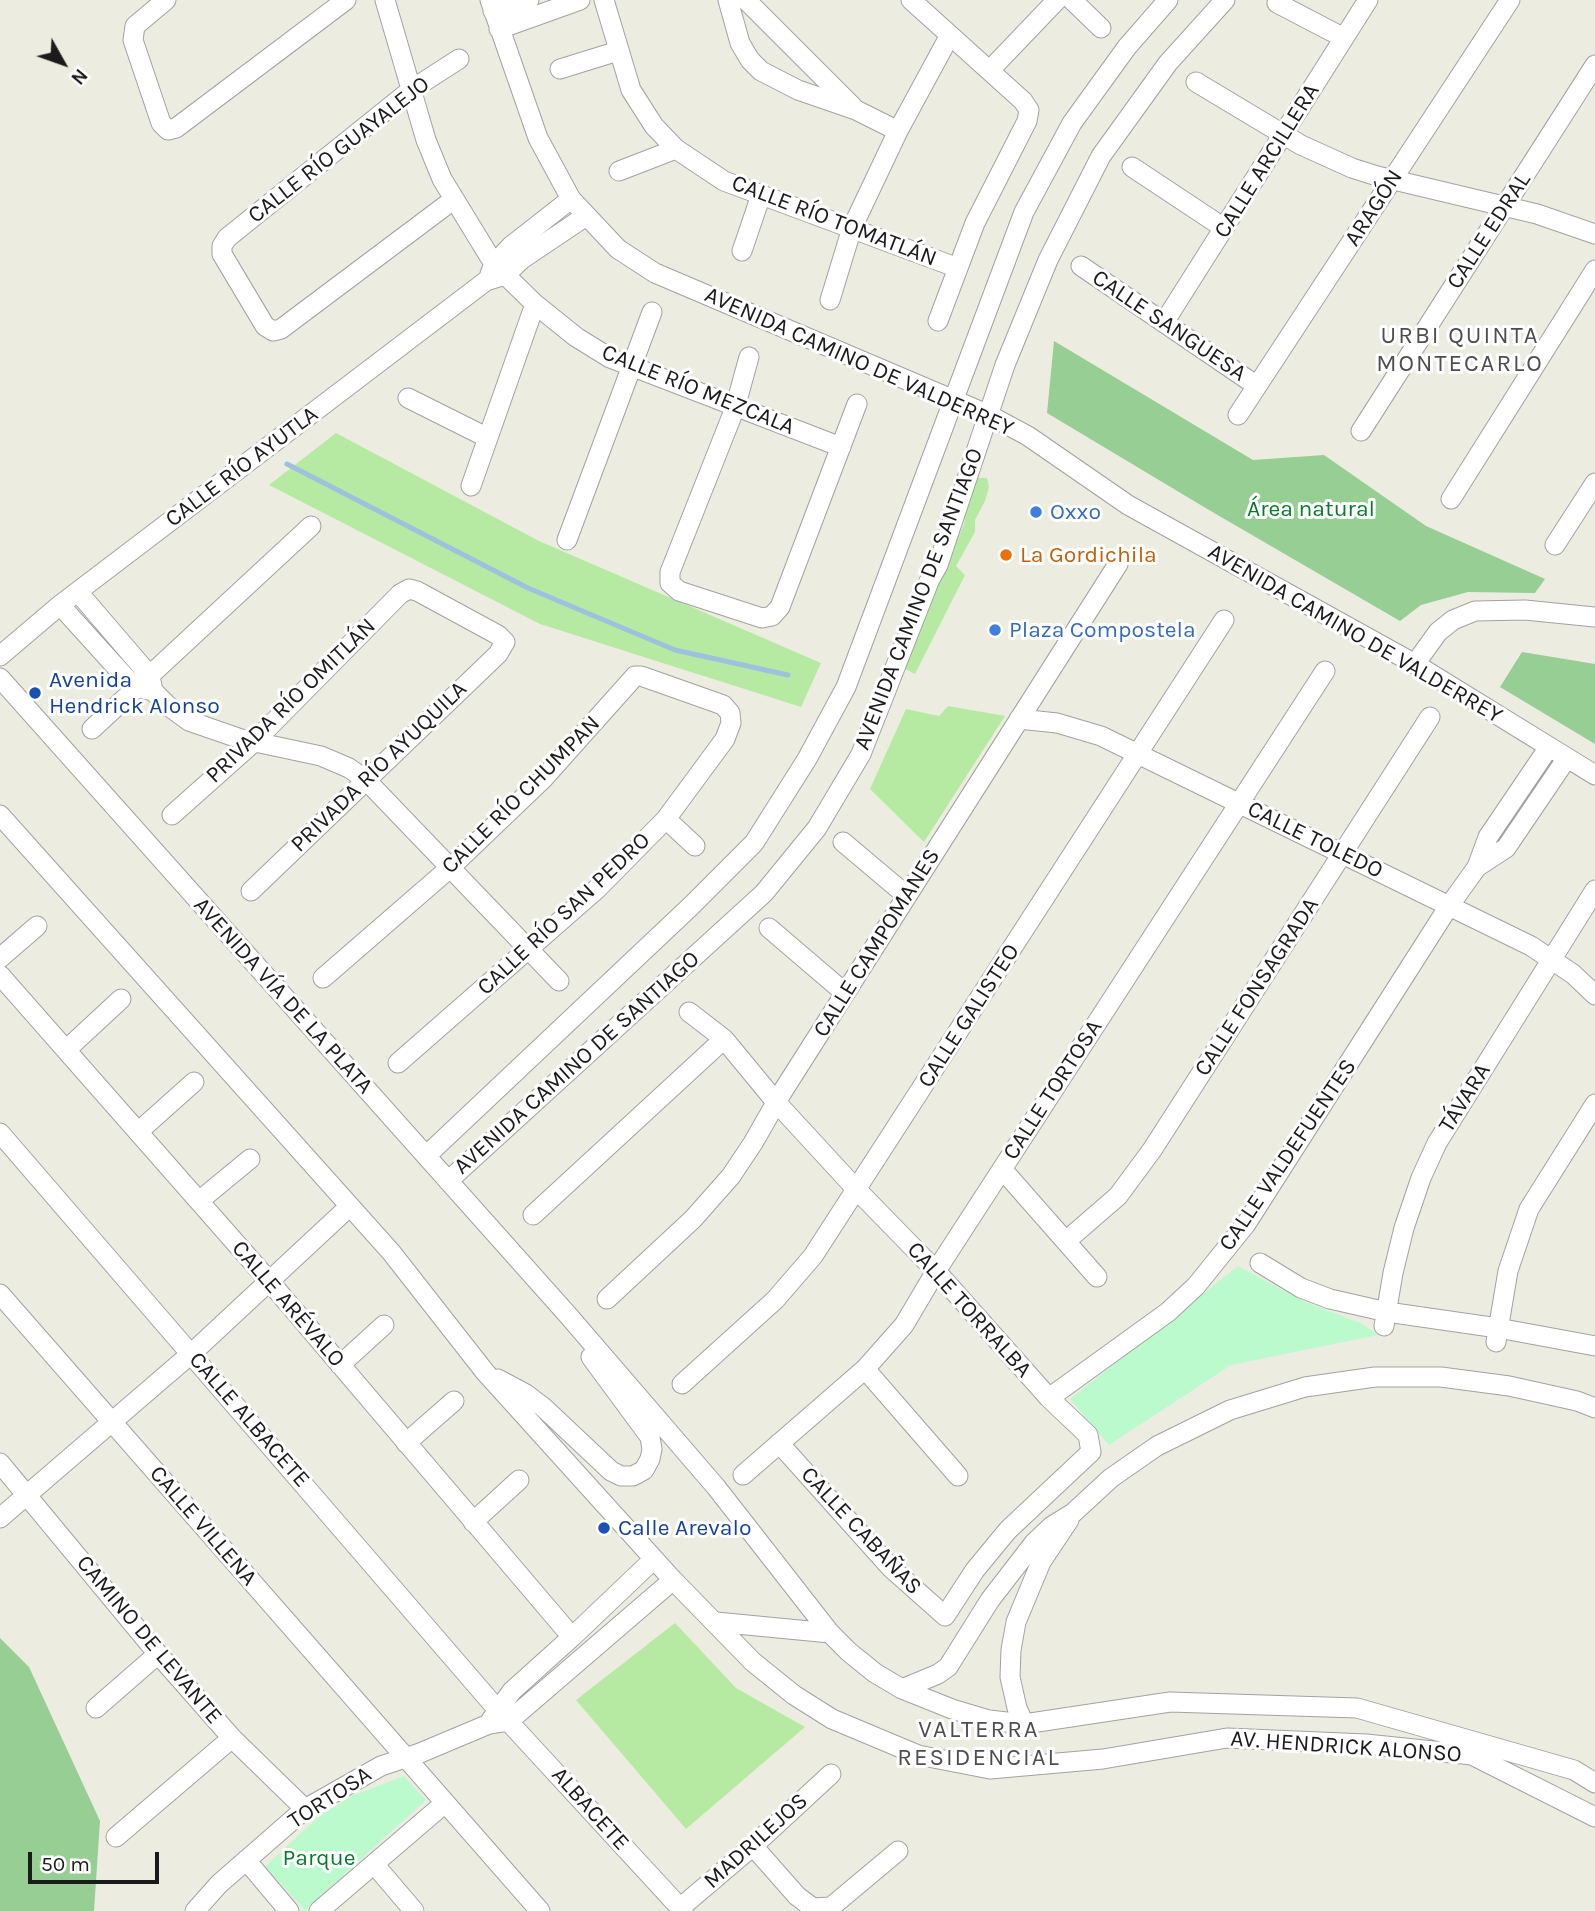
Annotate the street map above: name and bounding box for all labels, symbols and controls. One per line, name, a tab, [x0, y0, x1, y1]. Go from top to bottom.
north arrow	[28, 28, 98, 98]
text: N	[66, 64, 92, 89]
street label: CALLE RÍO GUAYALEJO	[243, 71, 435, 229]
street label: CALLE ARCILLERA	[1208, 79, 1326, 243]
street label: ARAGÓN	[1339, 164, 1409, 252]
street label: CALLE EDRAL	[1441, 168, 1537, 294]
street label: CALLE RÍO TOMATLÁN	[728, 169, 940, 273]
street label: CALLE SANGUESA	[1087, 264, 1251, 388]
street label: AVENIDA CAMINO DE VALDERREY	[700, 281, 1018, 443]
district label: URBI QUINTA MONTECARLO	[1377, 322, 1543, 378]
street label: CALLE RÍO MEZCALA	[598, 339, 798, 441]
street label: CALLE RÍO AYUTLA	[160, 401, 324, 533]
street label: AVENIDA CAMINO DE SANTIAGO	[849, 444, 989, 754]
park label: Área natural	[1247, 495, 1375, 523]
place label: Oxxo	[1050, 498, 1101, 526]
marker: Oxxo	[1028, 504, 1044, 520]
street label: AVENIDA CAMINO DE VALDERREY	[1203, 538, 1507, 730]
place label: La Gordichila	[1020, 541, 1157, 569]
marker: La Gordichila	[998, 547, 1014, 563]
street label: PRIVADA RÍO OMITLÁN	[200, 613, 382, 789]
place label: Plaza Compostela	[1009, 616, 1196, 644]
marker: Plaza Compostela	[987, 622, 1003, 638]
place label: Avenida Hendrick Alonso	[49, 666, 220, 720]
street label: PRIVADA RÍO AYUQUILA	[285, 676, 473, 858]
marker: Avenida Hendrick Alonso	[27, 685, 43, 701]
street label: CALLE RÍO CHUMPAN	[436, 710, 606, 880]
street label: CALLE TOLEDO	[1243, 795, 1387, 885]
street label: CALLE RÍO SAN PEDRO	[472, 827, 656, 1001]
street label: CALLE CAMPOMANES	[808, 844, 946, 1042]
street label: AVENIDA VÍA DE LA PLATA	[187, 892, 379, 1100]
street label: CALLE FONSAGRADA	[1189, 892, 1325, 1082]
street label: CALLE GALISTEO	[912, 939, 1026, 1093]
street label: AVENIDA CAMINO DE SANTIAGO	[449, 945, 705, 1181]
street label: CALLE TORTOSA	[998, 1015, 1108, 1165]
street label: CALLE VALDEFUENTES	[1213, 1054, 1363, 1256]
street label: TÁVARA	[1433, 1059, 1497, 1137]
street label: CALLE ARÉVALO	[226, 1235, 350, 1373]
street label: CALLE TORRALBA	[901, 1236, 1037, 1384]
street label: CALLE ALBACETE	[183, 1347, 315, 1493]
street label: CALLE VILLENA	[143, 1460, 263, 1592]
street label: CALLE CABAÑAS	[795, 1461, 927, 1601]
place label: Calle Arevalo	[618, 1514, 751, 1542]
marker: Calle Arevalo	[596, 1520, 612, 1536]
street label: CAMINO DE LEVANTE	[70, 1550, 228, 1730]
district label: VALTERRA RESIDENCIAL	[899, 1716, 1059, 1772]
street label: AV. HENDRICK ALONSO	[1229, 1725, 1463, 1769]
street label: TORTOSA	[283, 1761, 377, 1835]
street label: ALBACETE	[545, 1762, 635, 1856]
street label: MADRILEJOS	[698, 1787, 814, 1895]
scale bar	[32, 1838, 163, 1882]
park label: Parque	[283, 1844, 355, 1872]
text: 50 m	[41, 1852, 90, 1876]

